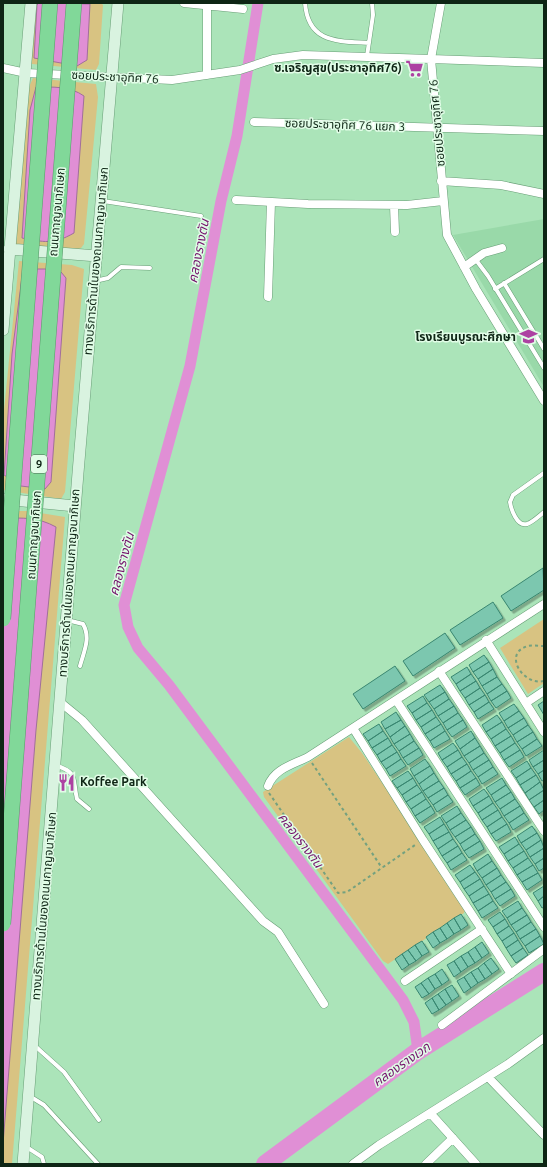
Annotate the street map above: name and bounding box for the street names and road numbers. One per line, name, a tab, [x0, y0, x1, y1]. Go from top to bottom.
street label: ซอยประชาอุทิศ 76	[71, 68, 159, 86]
street label: ซอยประชาอุทิศ 76	[426, 79, 448, 167]
street label: ซอยประชาอุทิศ 76 แยก 3	[285, 116, 405, 134]
street label: ทางบริการด้านในของถนนกาญจนาภิเษก	[81, 166, 110, 356]
street label: ถนนกาญจนาภิเษก	[46, 167, 67, 257]
road number: 9	[31, 455, 47, 473]
street label: ทางบริการด้านในของถนนกาญจนาภิเษก	[55, 488, 82, 678]
street label: ถนนกาญจนาภิเษก	[24, 490, 43, 580]
street label: ทางบริการด้านในของถนนกาญจนาภิเษก	[29, 811, 58, 1001]

